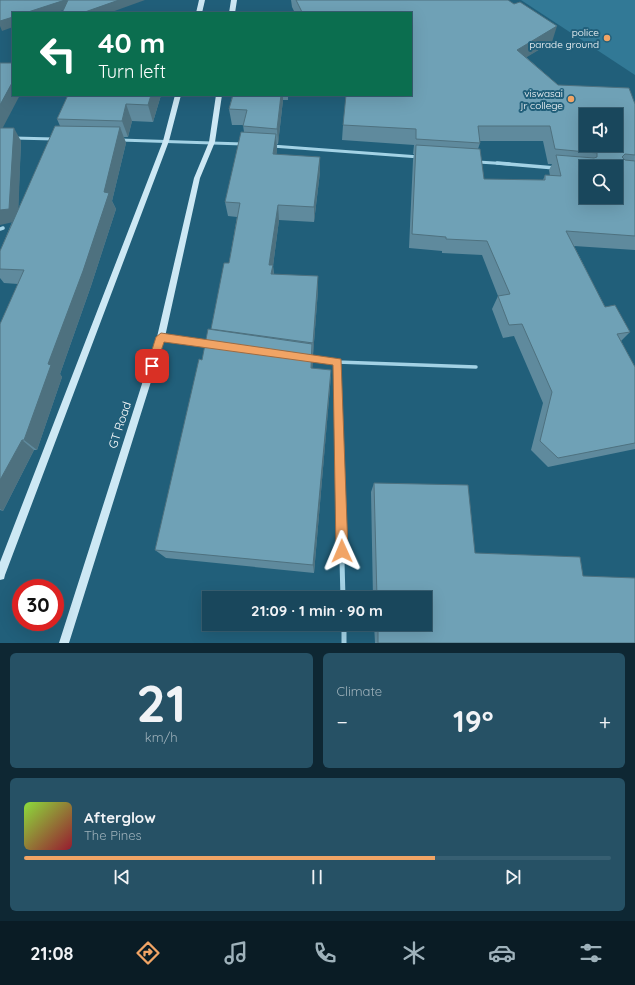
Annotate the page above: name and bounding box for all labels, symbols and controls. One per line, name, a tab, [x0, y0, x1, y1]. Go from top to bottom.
text: 40 m	[98, 25, 165, 60]
place label: police parade ground	[529, 26, 599, 51]
icon: left	[32, 28, 84, 80]
marker: police parade ground	[602, 33, 612, 43]
text: Turn left	[98, 60, 166, 83]
place label: viswasai jr college	[520, 87, 563, 112]
marker: viswasai jr college	[566, 94, 576, 104]
map controls	[579, 108, 623, 204]
button: sound	[579, 108, 623, 152]
button: search	[579, 160, 623, 204]
pin	[135, 349, 169, 383]
icon: arrive	[141, 355, 163, 377]
street label: GT Road	[105, 400, 134, 450]
position arrow	[321, 530, 363, 572]
speed limit sign: 30	[12, 579, 64, 631]
text: 21:09 · 1 min · 90 m	[251, 601, 383, 620]
text: 21	[136, 670, 186, 735]
text: Climate	[337, 683, 382, 699]
text: 19°	[453, 702, 494, 740]
text: −	[337, 708, 348, 736]
text: +	[599, 708, 611, 736]
text: km/h	[145, 729, 178, 745]
text: Afterglow	[84, 808, 156, 827]
text: The Pines	[84, 827, 142, 843]
icon: previous	[111, 866, 133, 888]
icon: pause	[306, 866, 328, 888]
icon: next	[502, 866, 524, 888]
icon: directions	[134, 939, 162, 967]
icon: music	[222, 939, 250, 967]
icon: phone	[311, 939, 339, 967]
icon: climate	[400, 939, 428, 967]
icon: car	[488, 939, 516, 967]
icon: filters	[577, 939, 605, 967]
text: 21:08	[30, 942, 73, 965]

